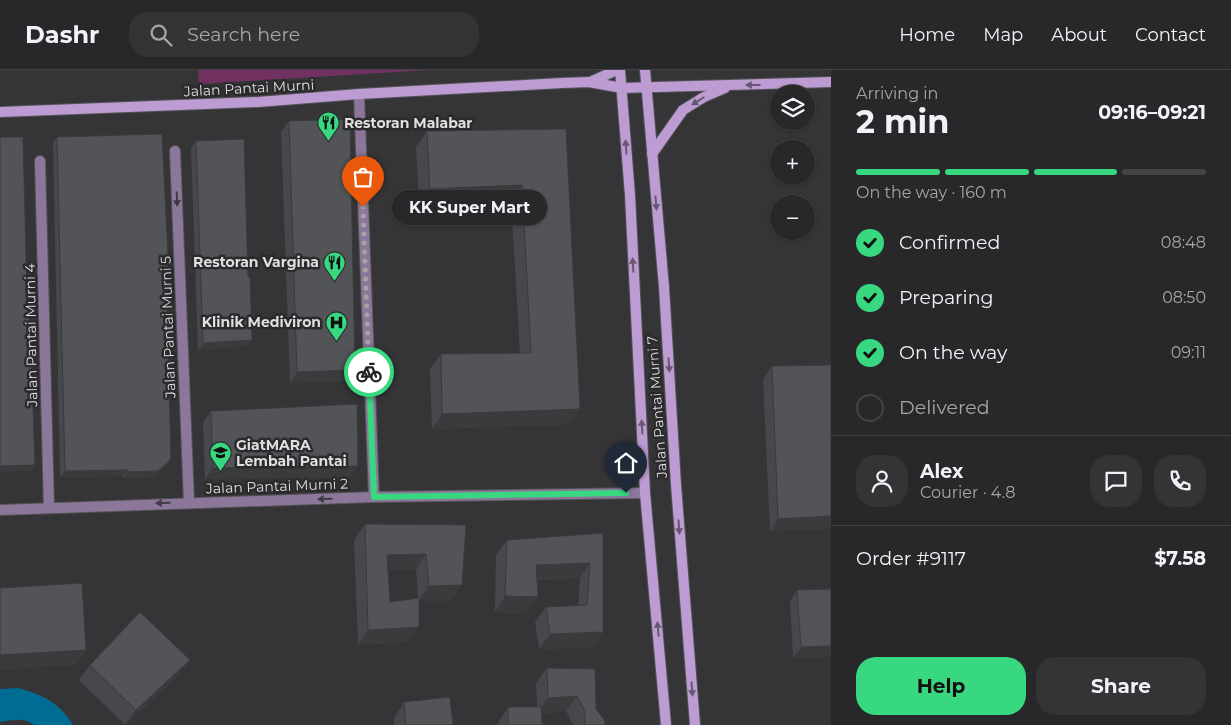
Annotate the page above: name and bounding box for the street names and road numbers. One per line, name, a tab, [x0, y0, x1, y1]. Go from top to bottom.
street label: Jalan Pantai Murni	[182, 76, 315, 100]
street label: Jalan Pantai Murni 5	[157, 256, 180, 399]
street label: Jalan Pantai Murni 4	[21, 262, 41, 408]
street label: Jalan Pantai Murni 7	[643, 335, 671, 480]
street label: Jalan Pantai Murni 2	[205, 475, 348, 498]

